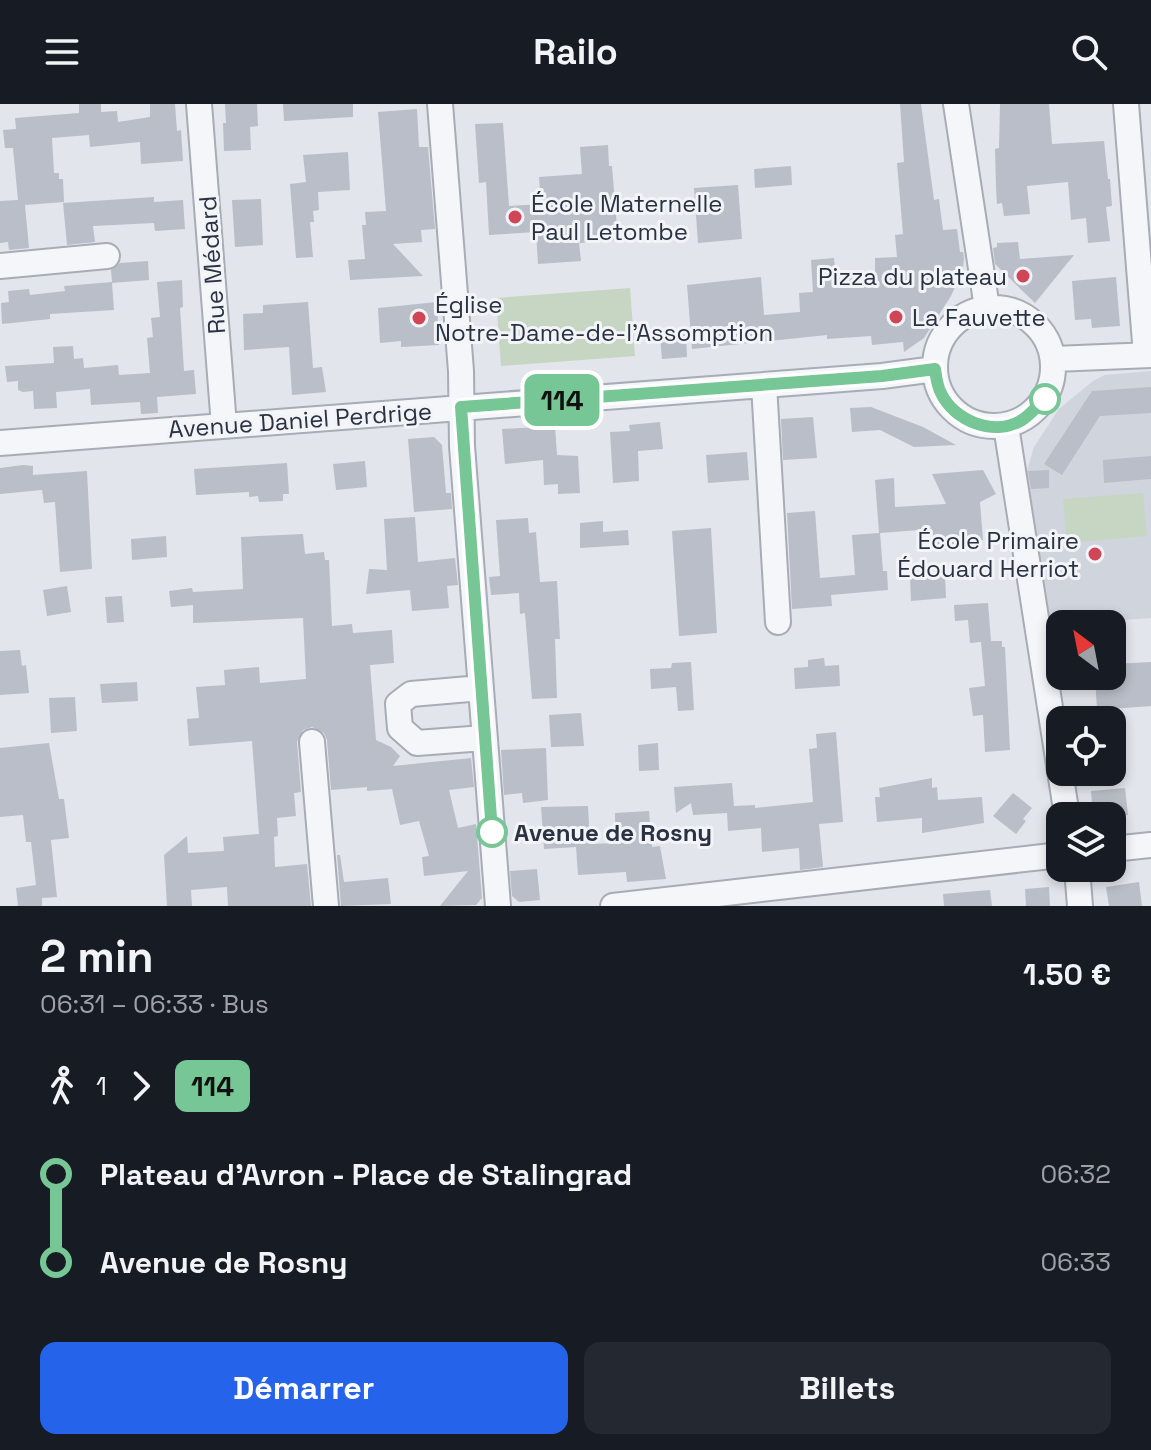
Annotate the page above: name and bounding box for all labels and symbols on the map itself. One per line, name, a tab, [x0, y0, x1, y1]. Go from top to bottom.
place label: École Maternelle Paul Letombe	[531, 188, 723, 247]
street label: Rue Médard	[192, 195, 232, 335]
marker: École Maternelle Paul Letombe	[506, 208, 524, 226]
place label: Pizza du plateau	[818, 261, 1007, 292]
marker: Pizza du plateau	[1014, 267, 1032, 285]
place label: Église Notre-Dame-de-l'Assomption	[435, 289, 773, 348]
place label: La Fauvette	[912, 302, 1046, 333]
marker: La Fauvette	[887, 308, 905, 326]
marker: Église Notre-Dame-de-l'Assomption	[410, 309, 428, 327]
line badge: 114	[516, 374, 608, 426]
unlabelled marker	[1030, 384, 1060, 414]
street label: Avenue Daniel Perdrige	[167, 395, 433, 445]
place label: École Primaire Édouard Herriot	[897, 525, 1079, 584]
marker: École Primaire Édouard Herriot	[1086, 545, 1104, 563]
north arrow	[1046, 610, 1126, 690]
marker: Avenue de Rosny	[477, 817, 507, 847]
place label: Avenue de Rosny	[514, 817, 712, 848]

